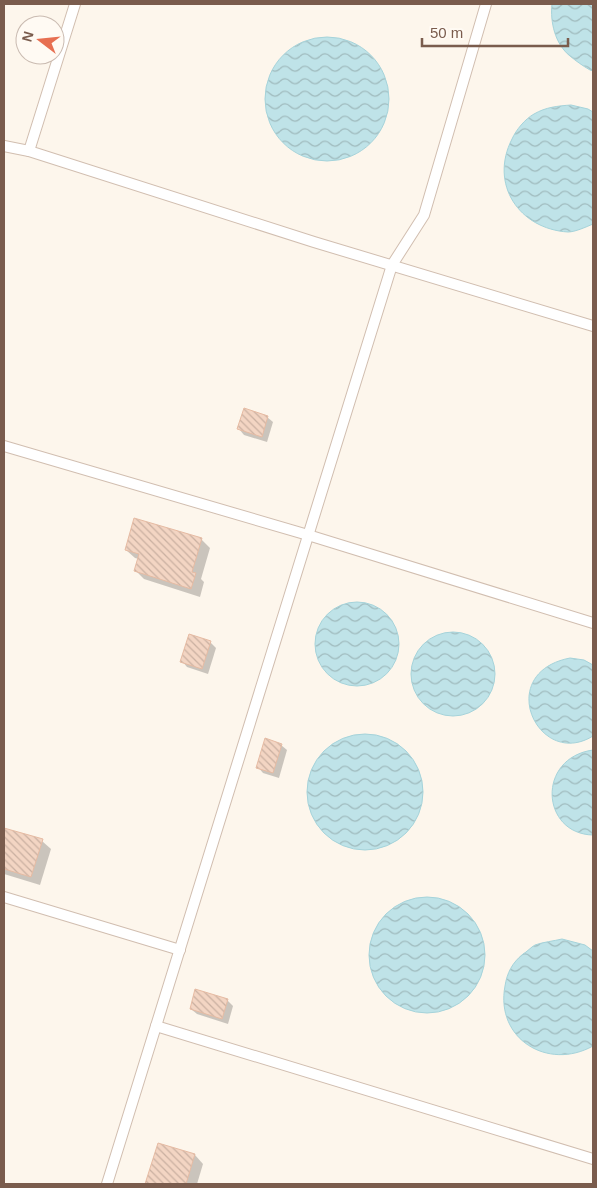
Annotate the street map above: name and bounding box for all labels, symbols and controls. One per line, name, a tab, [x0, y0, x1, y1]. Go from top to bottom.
north arrow	[15, 15, 65, 65]
scale bar	[422, 15, 568, 47]
text: 50 m	[430, 24, 463, 41]
text: N	[18, 29, 37, 43]

